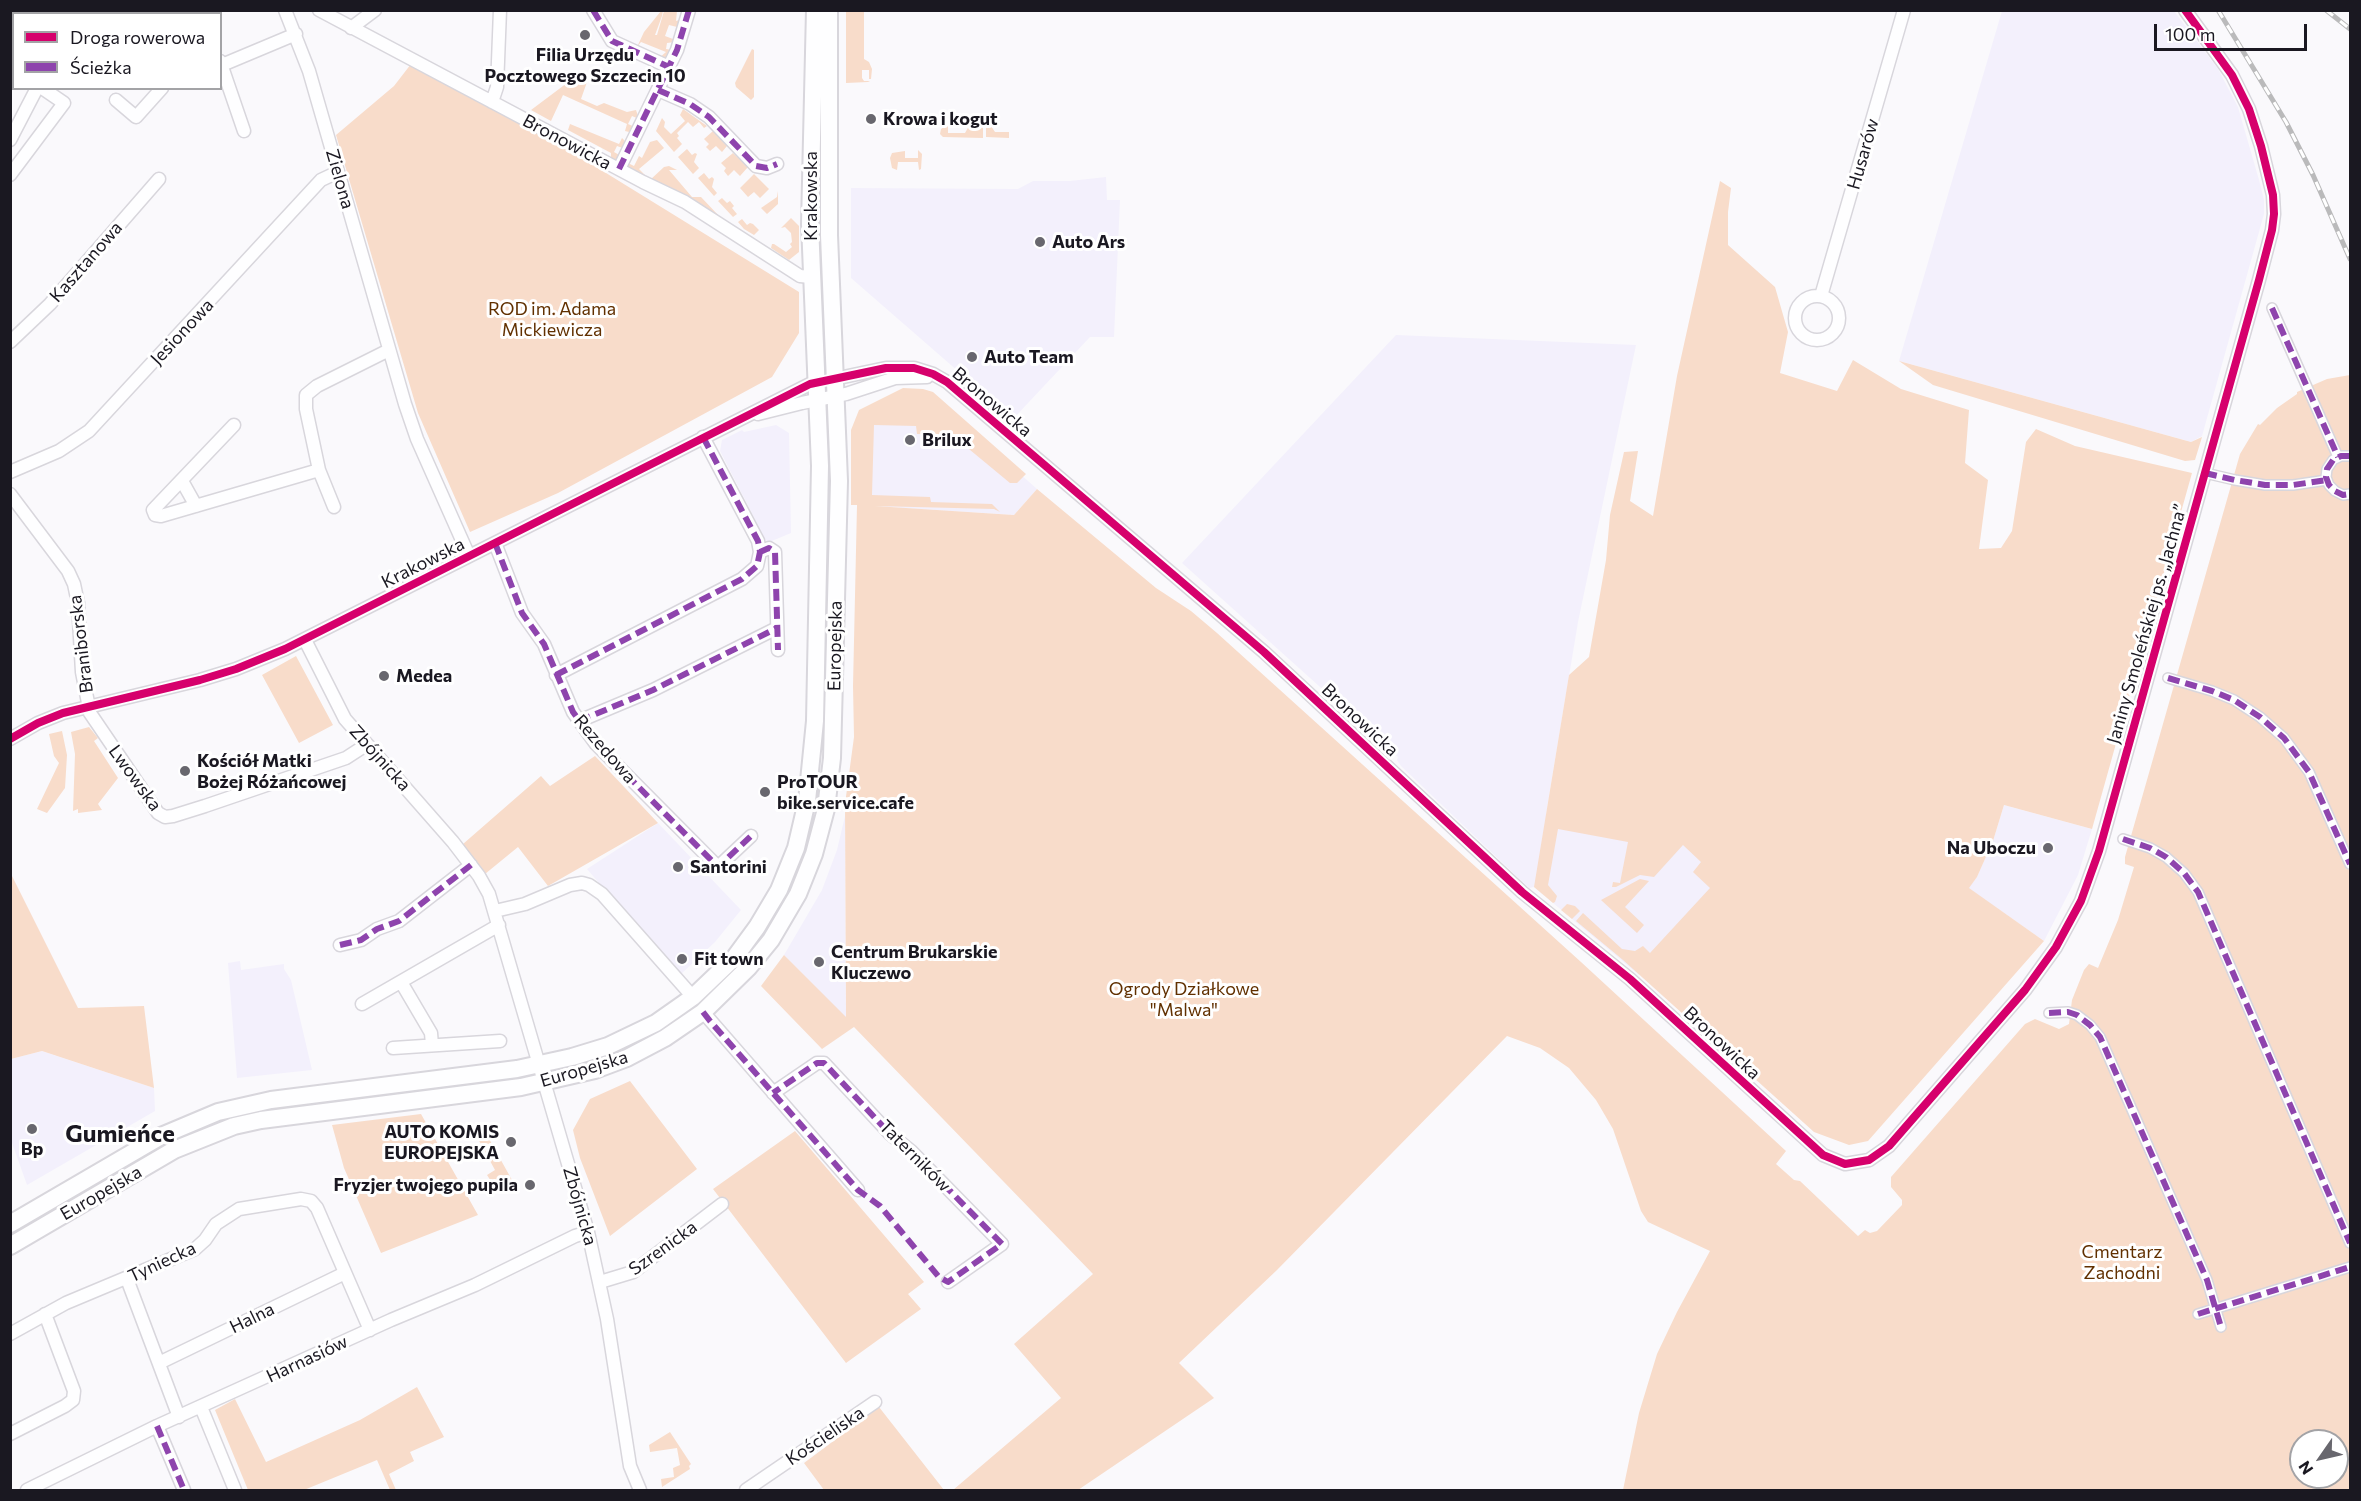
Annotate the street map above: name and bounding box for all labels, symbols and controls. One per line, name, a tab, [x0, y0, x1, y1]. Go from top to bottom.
legend	[12, 12, 222, 90]
scale bar	[2157, 12, 2310, 50]
text: 100 m	[2165, 23, 2215, 45]
text: Droga rowerowa	[70, 26, 205, 48]
marker: Filia Urzędu Pocztowego Szczecin 10	[578, 28, 592, 42]
place label: Filia Urzędu Pocztowego Szczecin 10	[484, 44, 686, 86]
text: Ścieżka	[70, 56, 132, 78]
place label: Krowa i kogut	[883, 108, 998, 130]
street label: Bronowicka	[519, 110, 615, 174]
marker: Krowa i kogut	[864, 112, 878, 126]
street label: Husarów	[1843, 116, 1883, 192]
street label: Zielona	[321, 147, 359, 211]
street label: Krakowska	[800, 151, 822, 241]
street label: Kasztanowa	[45, 217, 127, 307]
place label: Auto Ars	[1052, 231, 1125, 253]
marker: Auto Ars	[1033, 235, 1047, 249]
street label: Jesionowa	[146, 294, 218, 370]
park label: ROD im. Adama Mickiewicza	[488, 298, 616, 340]
place label: Auto Team	[984, 346, 1074, 368]
marker: Auto Team	[965, 350, 979, 364]
street label: Bronowicka	[948, 363, 1036, 441]
place label: Brilux	[922, 429, 972, 451]
marker: Brilux	[903, 433, 917, 447]
street label: Janiny Smoleńskiej ps. „Jachna”	[2102, 502, 2192, 746]
street label: Krakowska	[378, 533, 468, 593]
street label: Braniborska	[64, 594, 98, 694]
street label: Europejska	[823, 601, 847, 691]
place label: Medea	[396, 665, 452, 687]
marker: Medea	[377, 669, 391, 683]
street label: Bronowicka	[1317, 679, 1403, 761]
street label: Rezedowa	[569, 710, 641, 788]
street label: Zbójnicka	[345, 721, 415, 795]
street label: Lwowska	[104, 741, 166, 815]
place label: Kościół Matki Bożej Różańcowej	[197, 750, 347, 792]
marker: Kościół Matki Bożej Różańcowej	[178, 764, 192, 778]
place label: ProTOUR bike.service.cafe	[777, 771, 914, 814]
marker: ProTOUR bike.service.cafe	[758, 785, 772, 799]
place label: Na Uboczu	[1947, 837, 2036, 859]
marker: Na Uboczu	[2041, 841, 2055, 855]
place label: Santorini	[690, 856, 767, 878]
marker: Santorini	[671, 860, 685, 874]
place label: Centrum Brukarskie Kluczewo	[831, 941, 997, 984]
place label: Fit town	[694, 948, 764, 970]
marker: Fit town	[675, 952, 689, 966]
marker: Centrum Brukarskie Kluczewo	[812, 955, 826, 969]
park label: Ogrody Działkowe "Malwa"	[1109, 978, 1259, 1020]
street label: Bronowicka	[1679, 1002, 1765, 1084]
street label: Europejska	[538, 1046, 630, 1092]
street label: Taterników	[875, 1116, 955, 1196]
district label: Gumieńce	[65, 1120, 175, 1148]
place label: AUTO KOMIS EUROPEJSKA	[384, 1121, 499, 1164]
marker: Bp	[25, 1122, 39, 1136]
marker: AUTO KOMIS EUROPEJSKA	[504, 1135, 518, 1149]
place label: Bp	[21, 1138, 43, 1160]
street label: Europejska	[56, 1161, 146, 1225]
street label: Zbójnicka	[558, 1164, 602, 1248]
place label: Fryzjer twojego pupila	[334, 1174, 518, 1196]
marker: Fryzjer twojego pupila	[523, 1178, 537, 1192]
street label: Szrenicka	[625, 1216, 701, 1280]
street label: Tyniecka	[125, 1237, 199, 1287]
park label: Cmentarz Zachodni	[2082, 1241, 2162, 1284]
street label: Halna	[226, 1298, 278, 1338]
street label: Harnasiów	[263, 1331, 351, 1387]
street label: Kościeliska	[782, 1402, 868, 1470]
north arrow	[2289, 1429, 2349, 1489]
text: N	[2294, 1458, 2317, 1479]

